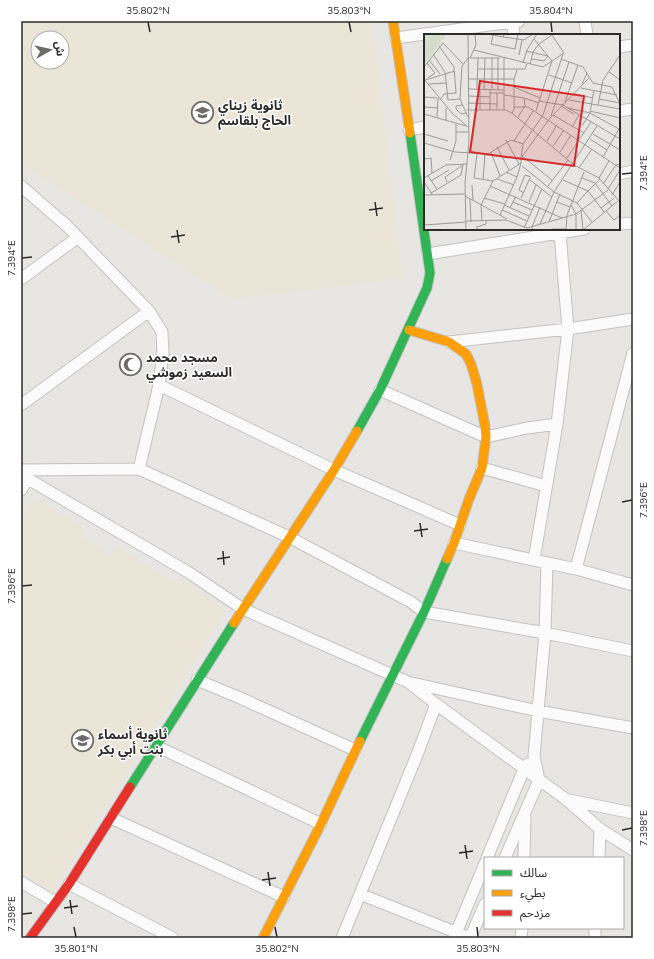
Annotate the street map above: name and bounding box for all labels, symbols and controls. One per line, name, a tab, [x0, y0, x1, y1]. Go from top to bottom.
text: 35.802°N	[126, 4, 170, 18]
text: 35.803°N	[327, 4, 371, 18]
text: 35.804°N	[529, 4, 573, 18]
north arrow	[30, 30, 70, 70]
inset map	[424, 34, 620, 230]
text: ش	[51, 40, 68, 57]
place label: ثانوية زيناي الحاج بلقاسم	[218, 97, 291, 131]
school or university icon: ثانوية زيناي الحاج بلقاسم	[189, 99, 215, 125]
text: 7.394°E	[637, 155, 651, 191]
text: 7.394°E	[5, 240, 19, 276]
place label: مسجد محمد السعيد زموشي	[146, 349, 232, 383]
mosque icon: مسجد محمد السعيد زموشي	[118, 351, 144, 377]
text: 7.396°E	[637, 482, 651, 518]
text: 7.396°E	[5, 568, 19, 604]
place label: ثانوية أسماء بنت أبي بكر	[97, 726, 167, 760]
school or university icon: ثانوية أسماء بنت أبي بكر	[70, 728, 96, 754]
text: 7.398°E	[637, 810, 651, 846]
legend	[484, 857, 624, 929]
text: سالك	[520, 865, 547, 881]
text: بطيء	[520, 885, 546, 903]
text: 7.398°E	[5, 896, 19, 932]
text: مزدحم	[520, 905, 550, 922]
text: 35.801°N	[54, 942, 98, 956]
text: 35.802°N	[255, 942, 299, 956]
text: 35.803°N	[456, 942, 500, 956]

